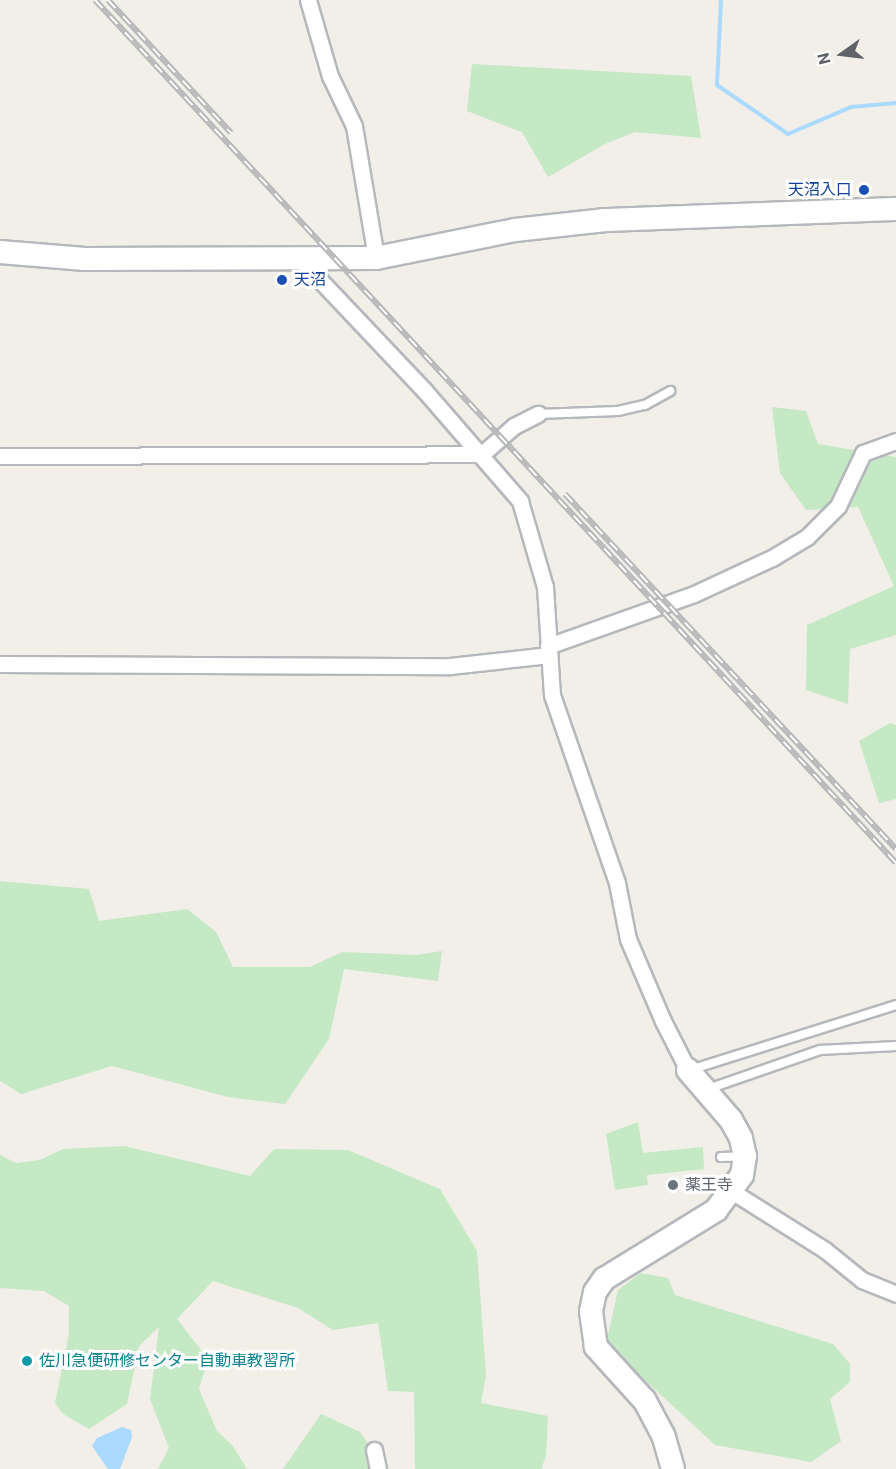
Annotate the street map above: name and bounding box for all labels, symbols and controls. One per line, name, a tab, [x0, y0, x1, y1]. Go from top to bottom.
north arrow	[812, 24, 872, 84]
text: N	[813, 51, 835, 66]
place label: 天沼入口	[788, 180, 852, 200]
marker: 天沼入口	[857, 183, 871, 197]
place label: 天沼	[294, 270, 326, 290]
marker: 天沼	[275, 273, 289, 287]
place label: 薬王寺	[685, 1175, 733, 1195]
marker: 薬王寺	[666, 1178, 680, 1192]
place label: 佐川急便研修センター自動車教習所	[39, 1351, 295, 1371]
marker: 佐川急便研修センター自動車教習所	[20, 1354, 34, 1368]

